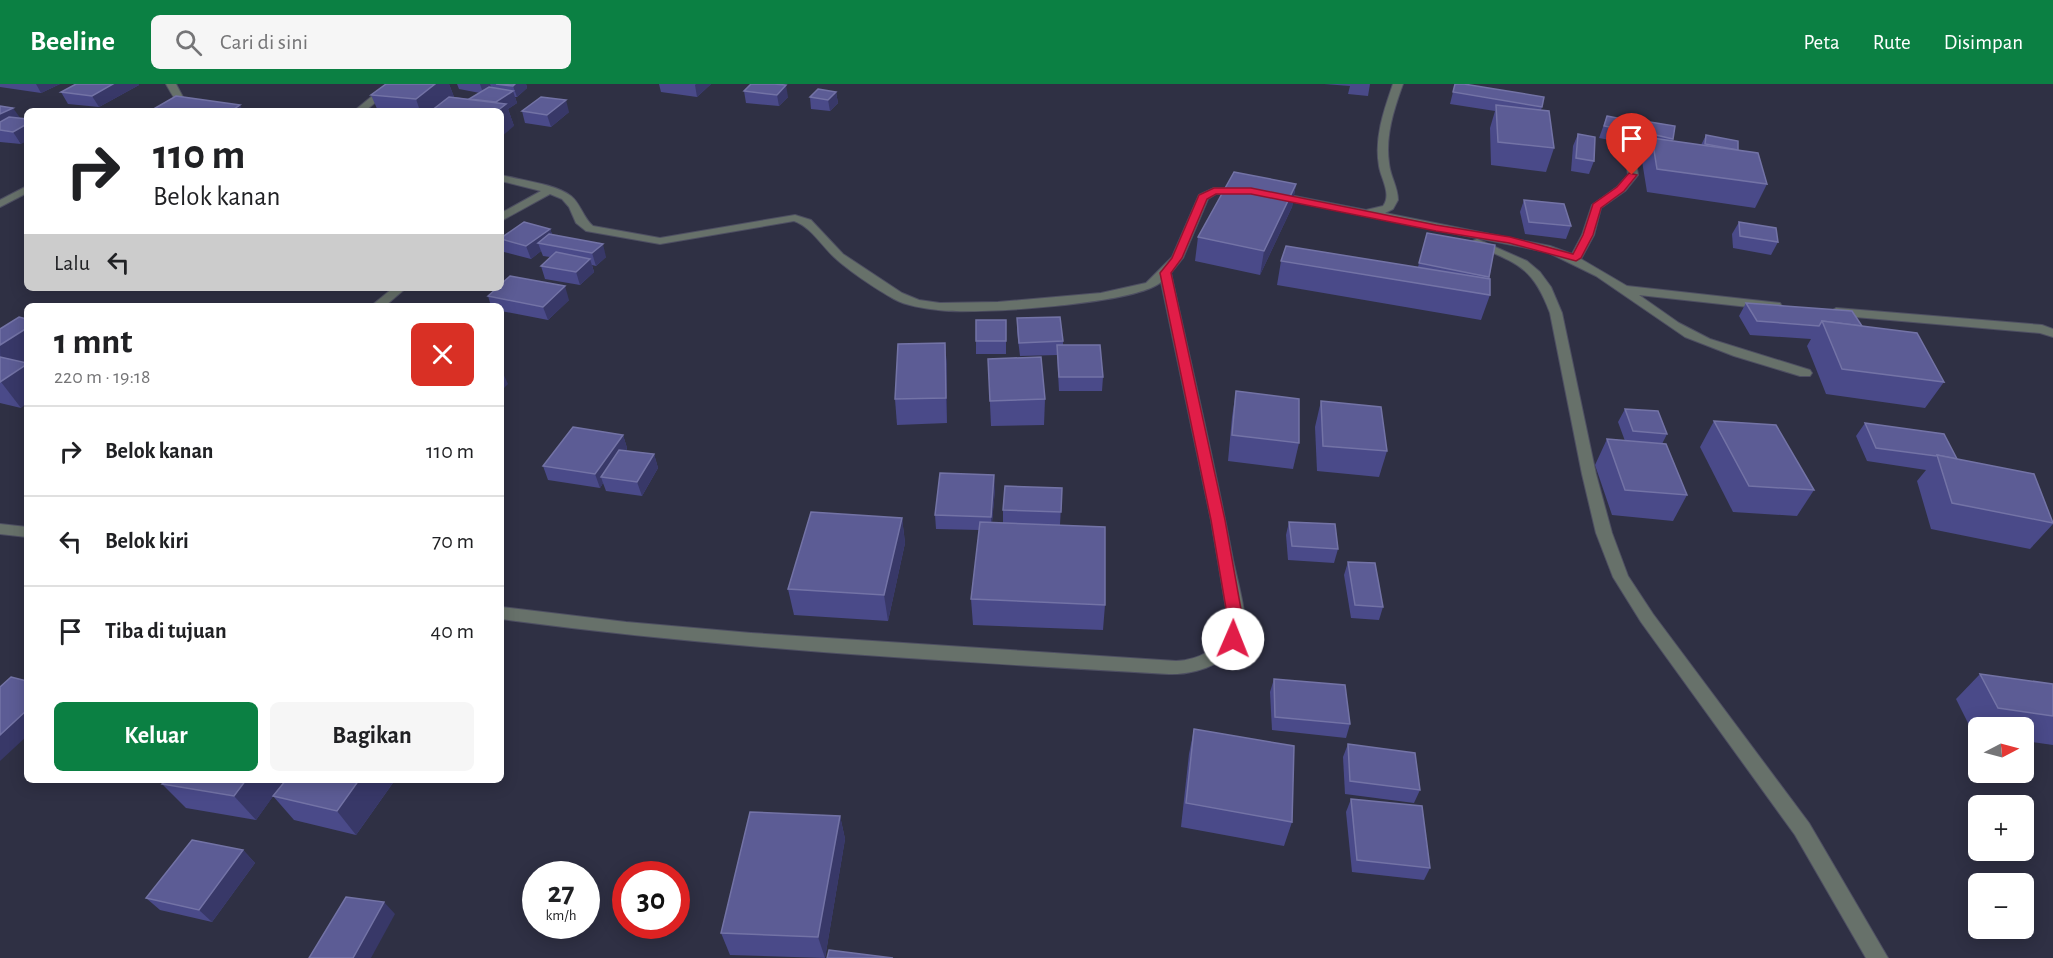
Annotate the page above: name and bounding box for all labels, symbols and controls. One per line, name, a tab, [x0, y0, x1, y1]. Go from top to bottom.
search box	[151, 15, 571, 69]
icon: search	[172, 26, 205, 59]
text: Beeline	[30, 28, 115, 56]
text: Cari di sini	[220, 31, 308, 53]
text: Peta	[1804, 32, 1840, 53]
text: Rute	[1873, 32, 1911, 53]
text: Disimpan	[1944, 32, 2023, 53]
pin	[1606, 113, 1657, 175]
icon: arrive	[1615, 122, 1648, 155]
icon: right	[54, 132, 132, 210]
text: 110 m	[153, 134, 245, 176]
text: Belok kanan	[153, 183, 280, 210]
icon: left	[102, 246, 135, 279]
text: Lalu	[54, 252, 90, 274]
button: close	[411, 323, 474, 386]
text: 1 mnt	[54, 324, 132, 360]
text: 220 m · 19:18	[54, 367, 150, 387]
icon: right	[54, 435, 87, 468]
text: Belok kanan	[105, 440, 213, 462]
text: 110 m	[426, 440, 474, 462]
icon: left	[54, 525, 87, 558]
text: Belok kiri	[105, 530, 189, 552]
text: 70 m	[432, 530, 474, 552]
position arrow	[1201, 607, 1265, 671]
icon: arrive	[54, 615, 87, 648]
text: Tiba di tujuan	[105, 620, 227, 642]
text: 40 m	[431, 620, 474, 642]
button: Keluar	[54, 702, 258, 771]
button: Bagikan	[270, 702, 474, 771]
north arrow	[1968, 717, 2034, 783]
map controls	[1968, 717, 2034, 939]
button: +	[1968, 795, 2034, 861]
speed limit sign: 30	[612, 861, 690, 939]
button: −	[1968, 873, 2034, 939]
text: 27	[547, 878, 575, 908]
text: km/h	[546, 908, 576, 923]

